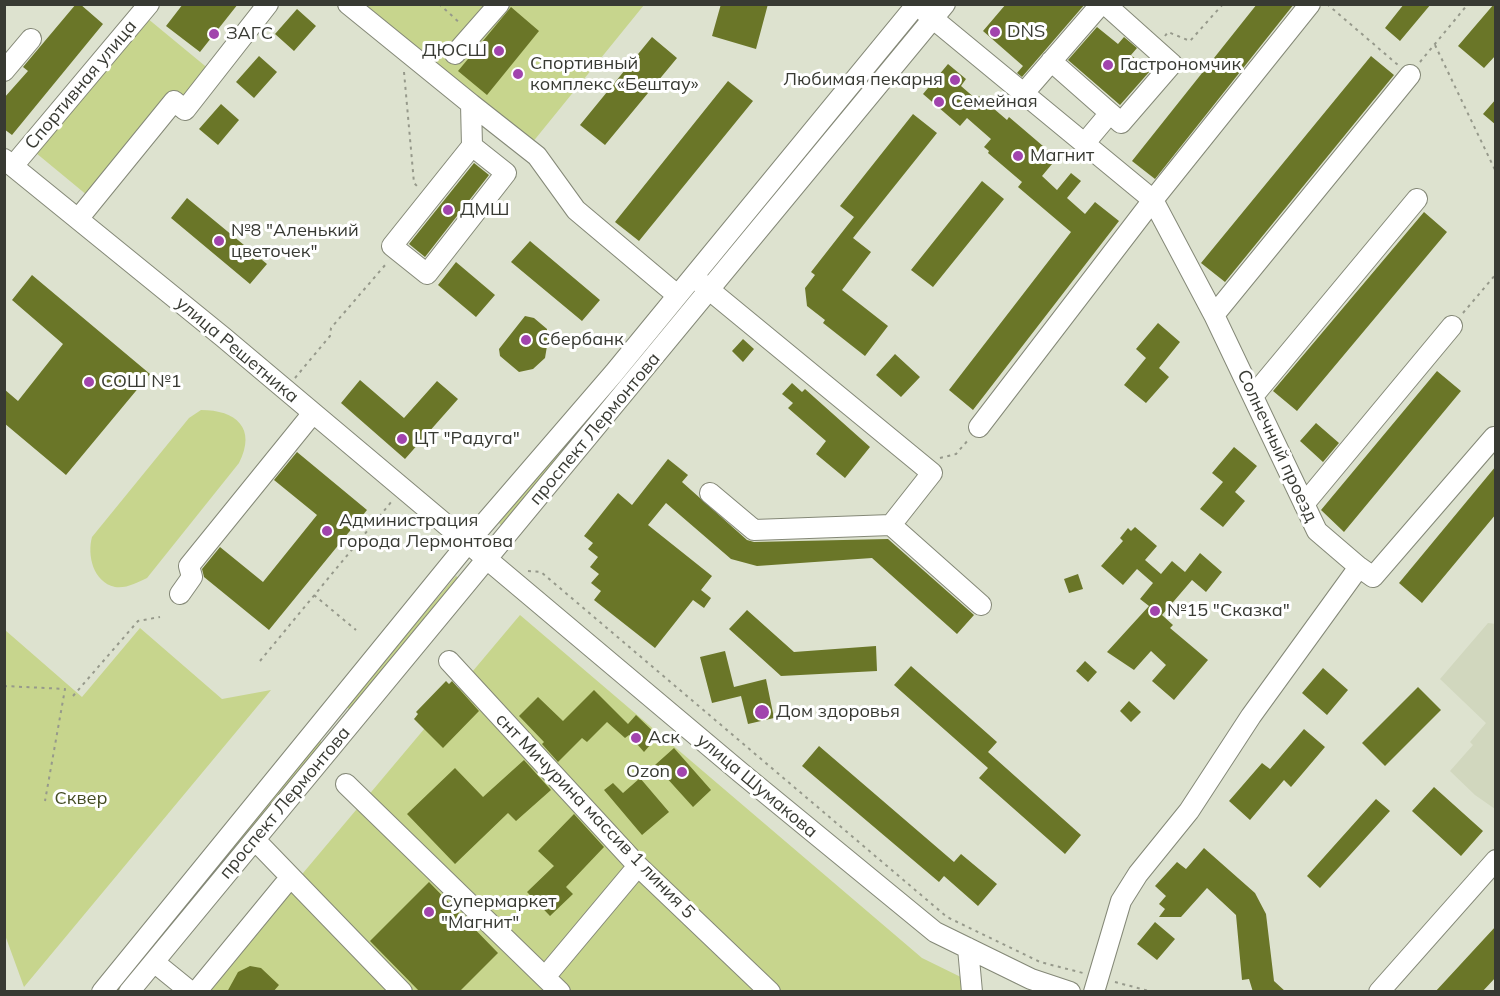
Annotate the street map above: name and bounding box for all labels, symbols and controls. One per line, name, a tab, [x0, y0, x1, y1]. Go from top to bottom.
street label: Спортивная улица	[21, 16, 141, 154]
place label: DNS	[1007, 21, 1045, 43]
place label: ЗАГС	[226, 23, 273, 45]
marker: DNS	[988, 25, 1002, 39]
marker: ЗАГС	[207, 27, 221, 41]
place label: ДЮСШ	[422, 40, 487, 62]
marker: ДЮСШ	[492, 44, 506, 58]
place label: Спортивный комплекс «Бештау»	[530, 53, 699, 96]
place label: Гастрономчик	[1120, 54, 1241, 76]
marker: Гастрономчик	[1101, 58, 1115, 72]
marker: Спортивный комплекс «Бештау»	[511, 67, 525, 81]
place label: Любимая пекарня	[783, 69, 943, 91]
marker: Любимая пекарня	[948, 73, 962, 87]
place label: Семейная	[951, 91, 1038, 113]
marker: Семейная	[932, 95, 946, 109]
place label: Магнит	[1030, 145, 1094, 167]
marker: Магнит	[1011, 149, 1025, 163]
place label: ДМШ	[460, 199, 509, 221]
marker: ДМШ	[441, 203, 455, 217]
place label: №8 "Аленький цветочек"	[231, 220, 359, 262]
marker: №8 "Аленький цветочек"	[212, 234, 226, 248]
street label: улица Решетника	[171, 292, 303, 408]
place label: Сбербанк	[538, 329, 624, 351]
marker: Сбербанк	[519, 333, 533, 347]
street label: проспект Лермонтова	[525, 348, 665, 510]
street label: Солнечный проезд	[1232, 366, 1322, 526]
place label: СОШ №1	[101, 371, 182, 393]
marker: СОШ №1	[82, 375, 96, 389]
place label: ЦТ "Радуга"	[414, 428, 520, 450]
marker: ЦТ "Радуга"	[395, 432, 409, 446]
place label: Администрация города Лермонтова	[339, 510, 513, 552]
marker: Администрация города Лермонтова	[320, 524, 334, 538]
place label: №15 "Сказка"	[1167, 600, 1290, 622]
marker: №15 "Сказка"	[1148, 604, 1162, 618]
place label: Дом здоровья	[776, 701, 900, 723]
marker: Дом здоровья	[753, 703, 771, 721]
street label: снт Мичурина массив 1 линия 5	[491, 709, 699, 923]
street label: проспект Лермонтова	[215, 722, 355, 884]
place label: Аск	[648, 727, 680, 749]
street label: улица Шумакова	[692, 729, 822, 843]
marker: Аск	[629, 731, 643, 745]
place label: Ozon	[626, 761, 670, 783]
marker: Ozon	[675, 765, 689, 779]
park label: Сквер	[55, 788, 107, 810]
place label: Супермаркет "Магнит"	[441, 891, 556, 934]
marker: Супермаркет "Магнит"	[422, 905, 436, 919]

